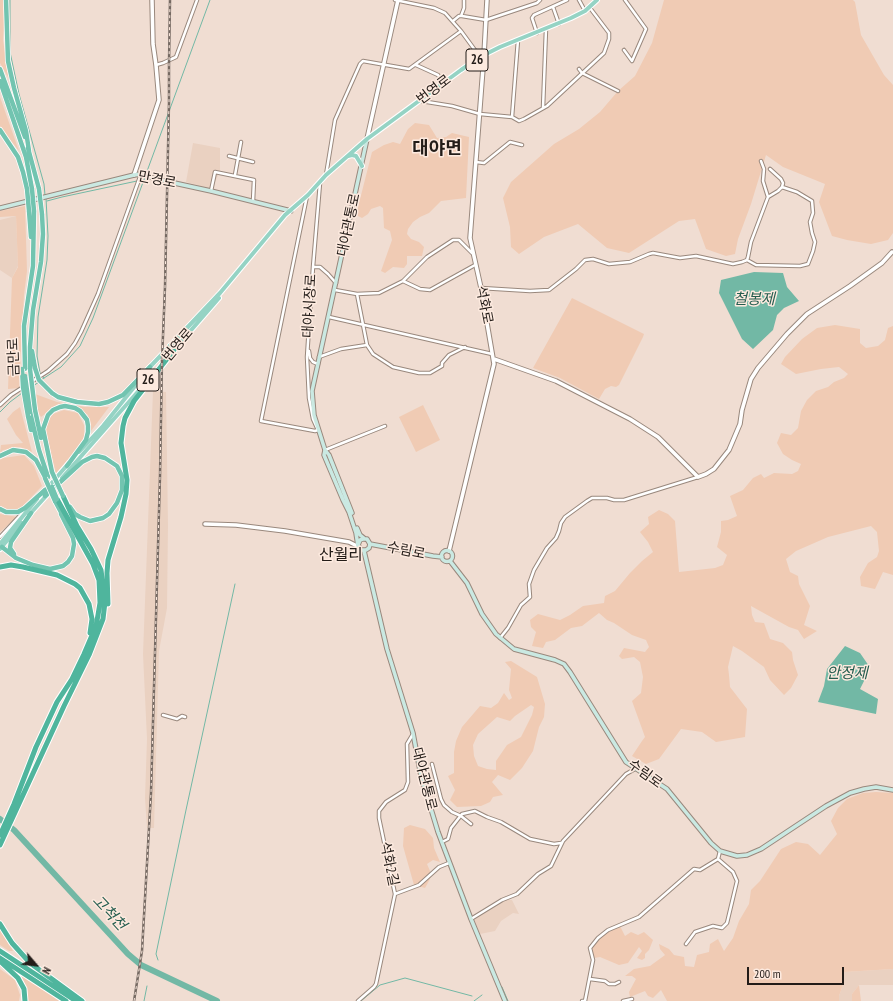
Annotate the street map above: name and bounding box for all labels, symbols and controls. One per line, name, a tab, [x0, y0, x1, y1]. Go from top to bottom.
road number: 26	[466, 49, 488, 71]
street label: 번영로	[414, 72, 454, 108]
district label: 대야면	[412, 138, 462, 160]
street label: 만경로	[136, 168, 178, 192]
street label: 대야관통로	[334, 192, 364, 258]
street label: 대야시장로	[300, 273, 320, 339]
street label: 석화로	[472, 284, 496, 326]
water label: 철봉제	[733, 291, 775, 309]
street label: 번영로	[159, 325, 197, 365]
street label: 금만로	[5, 337, 23, 377]
road number: 26	[137, 369, 159, 391]
street label: 수림로	[385, 539, 427, 563]
district label: 산월리	[319, 545, 363, 565]
water label: 안정제	[826, 665, 868, 683]
street label: 대야관통로	[408, 746, 440, 812]
street label: 수림로	[624, 756, 666, 792]
street label: 석화2길	[376, 840, 402, 888]
water label: 고척천	[88, 892, 130, 934]
north arrow	[16, 945, 56, 985]
scale bar	[749, 959, 846, 985]
text: N	[39, 965, 54, 977]
text: 200 m	[754, 966, 781, 981]

